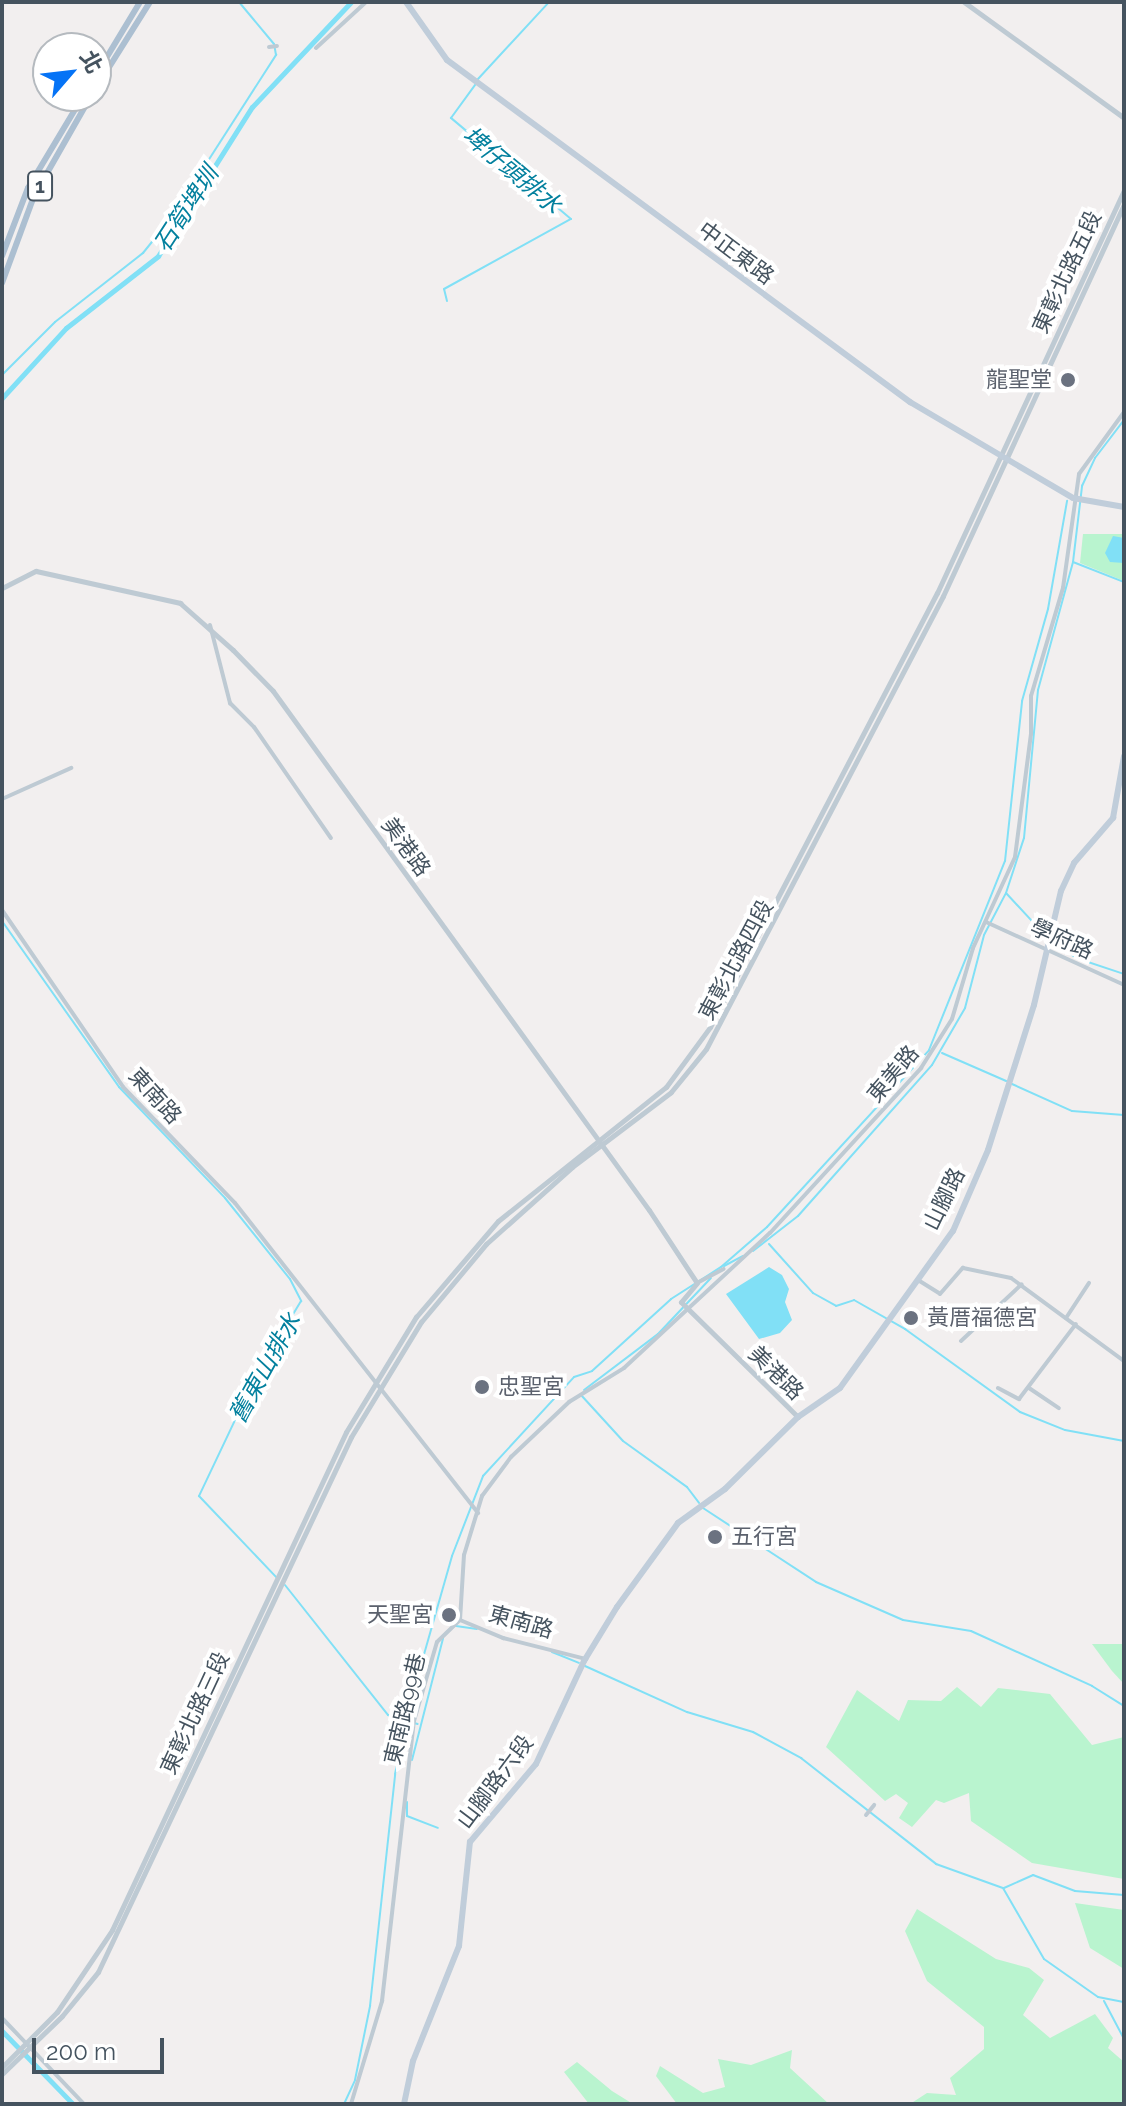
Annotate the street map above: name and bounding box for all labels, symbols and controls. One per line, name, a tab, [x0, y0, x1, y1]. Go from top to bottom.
north arrow	[32, 32, 112, 112]
text: 北	[75, 46, 108, 77]
water label: 埤仔頭排水	[457, 120, 567, 220]
water label: 石筍埤圳	[148, 161, 224, 257]
road number: 1	[26, 170, 54, 202]
street label: 東彰北路五段	[1027, 207, 1107, 337]
street label: 中正東路	[693, 216, 779, 290]
place label: 龍聖堂	[986, 367, 1052, 393]
marker: 龍聖堂	[1059, 371, 1077, 389]
street label: 美港路	[376, 813, 436, 881]
street label: 東彰北路四段	[693, 896, 779, 1024]
street label: 學府路	[1026, 914, 1098, 964]
street label: 東美路	[862, 1040, 924, 1108]
street label: 東南路	[123, 1063, 187, 1129]
street label: 山腳路	[918, 1164, 970, 1234]
place label: 黃厝福德宮	[927, 1305, 1037, 1331]
water label: 舊東山排水	[223, 1309, 307, 1427]
marker: 黃厝福德宮	[902, 1309, 920, 1327]
street label: 美港路	[743, 1341, 809, 1405]
place label: 忠聖宮	[498, 1374, 564, 1400]
marker: 忠聖宮	[473, 1378, 491, 1396]
place label: 五行宮	[731, 1524, 797, 1550]
marker: 五行宮	[706, 1528, 724, 1546]
street label: 東南路	[486, 1600, 556, 1644]
place label: 天聖宮	[367, 1602, 433, 1628]
marker: 天聖宮	[440, 1606, 458, 1624]
street label: 東彰北路三段	[155, 1648, 235, 1778]
street label: 東南路99巷	[379, 1651, 431, 1767]
street label: 山腳路六段	[451, 1730, 539, 1834]
scale bar	[36, 2022, 168, 2072]
text: 200 m	[46, 2037, 116, 2066]

